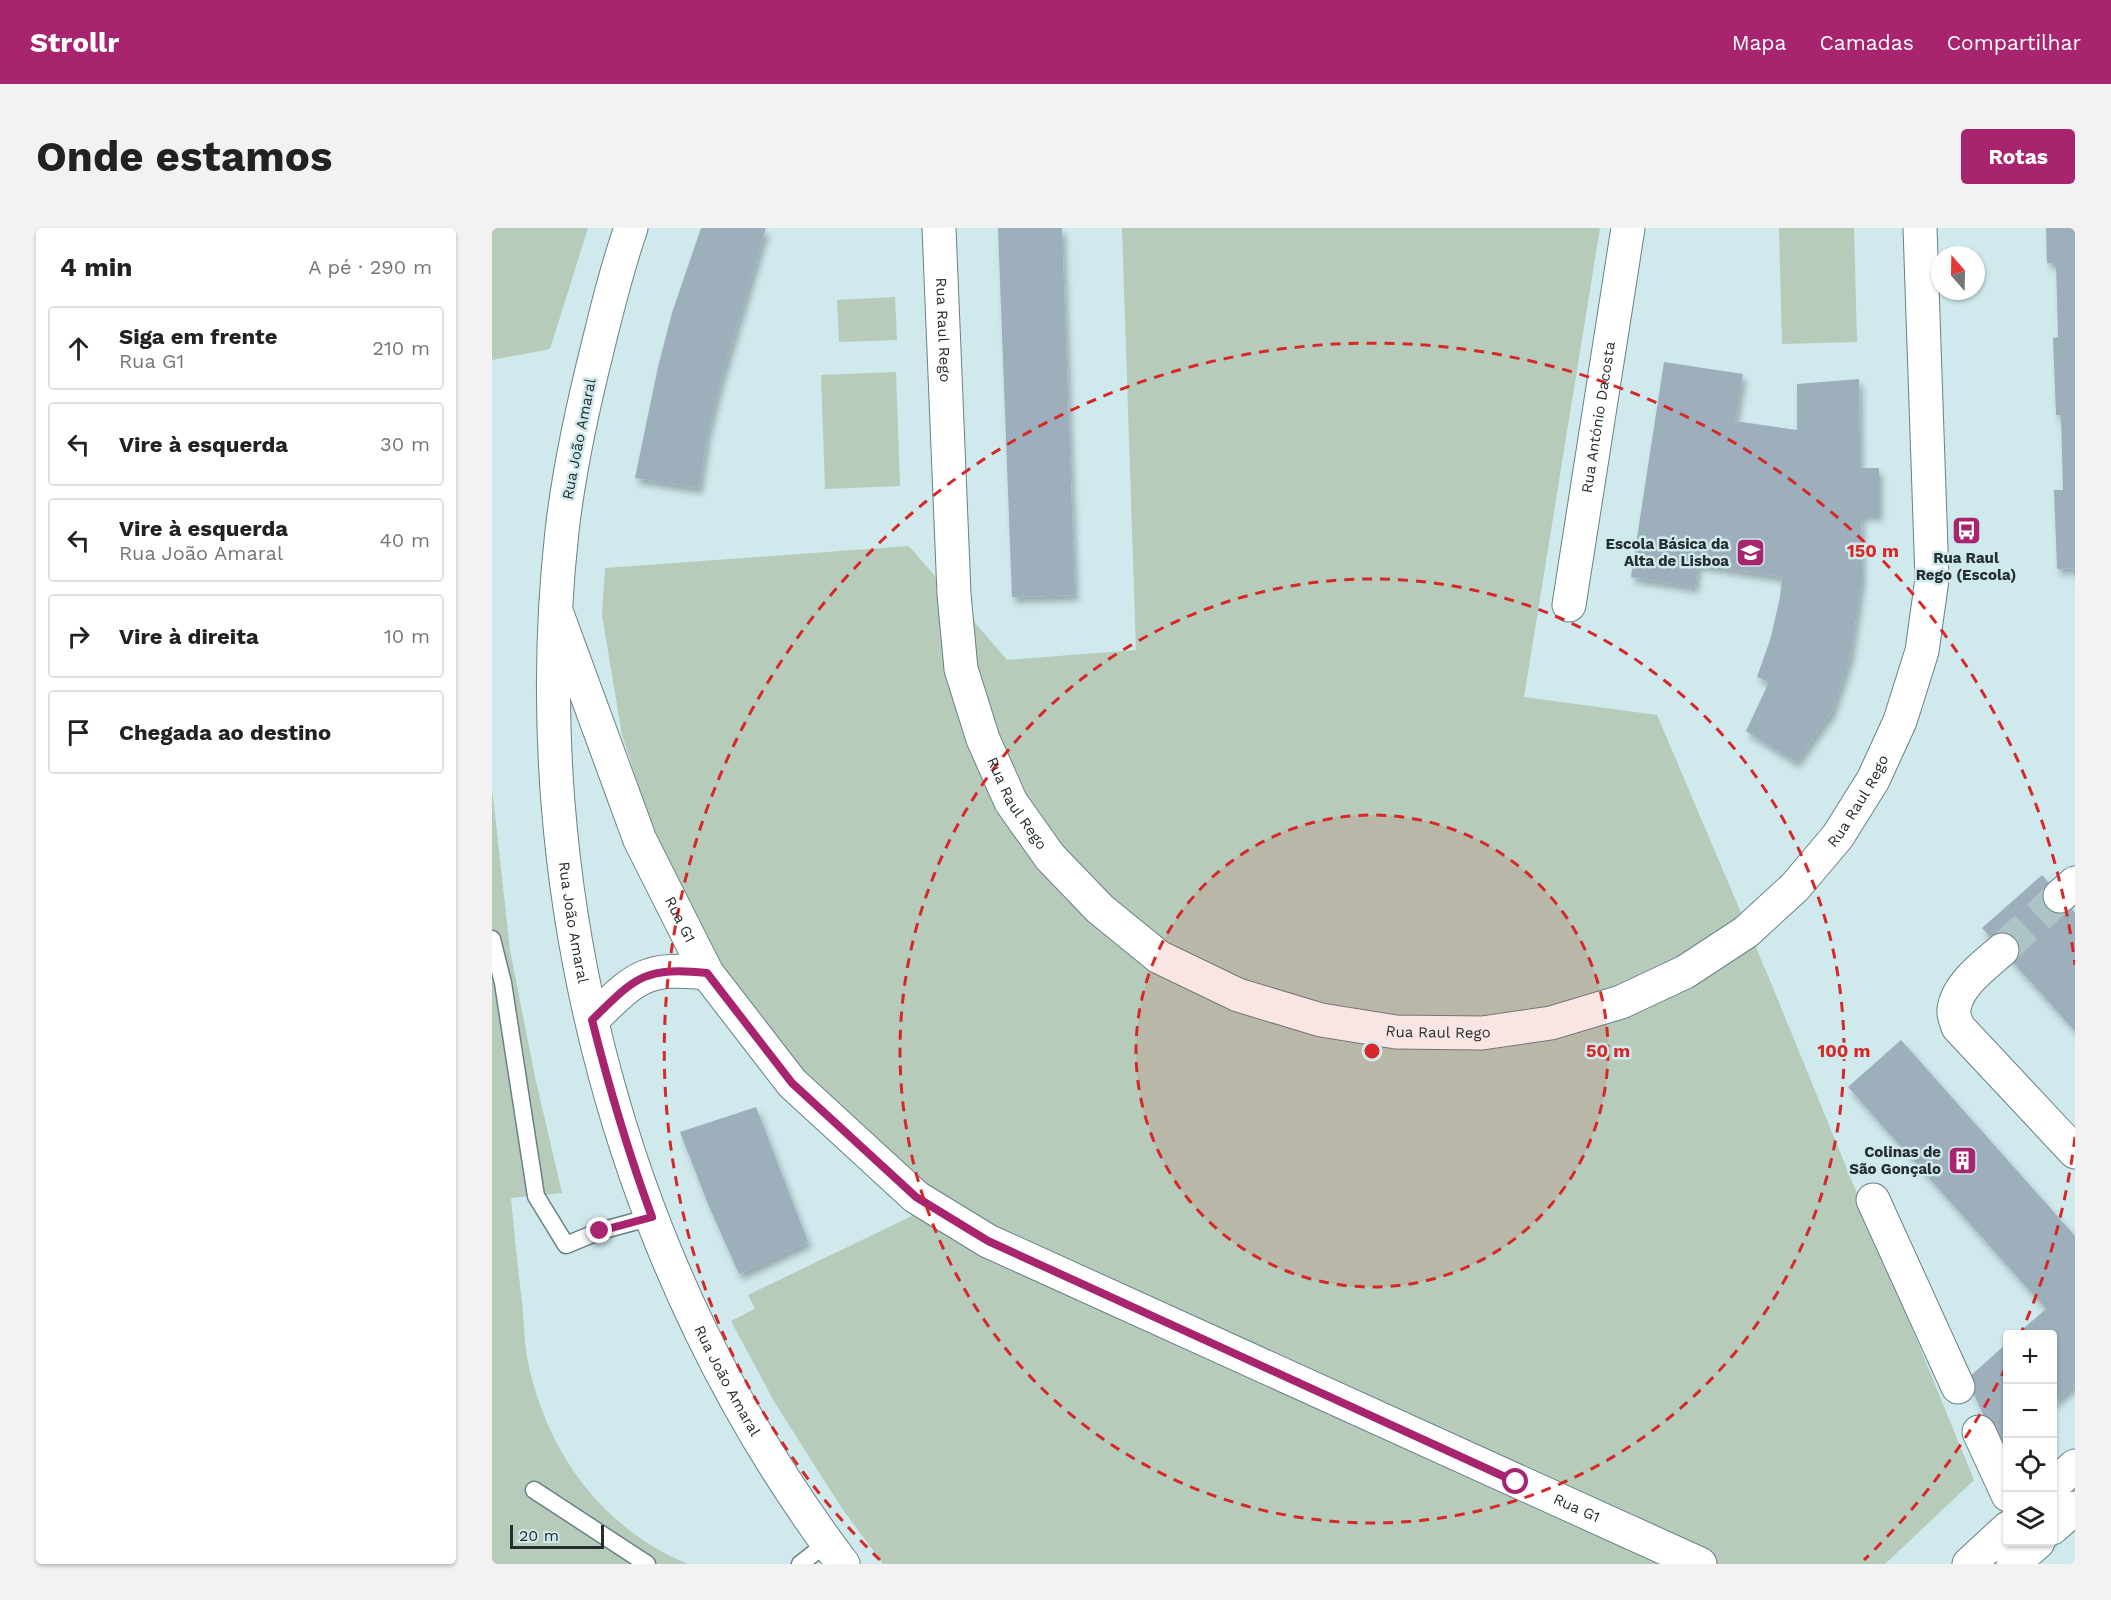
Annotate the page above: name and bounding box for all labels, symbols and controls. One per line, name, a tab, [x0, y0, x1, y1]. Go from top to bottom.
text: Strollr	[30, 26, 119, 59]
text: Mapa	[1732, 30, 1786, 55]
text: Camadas	[1819, 30, 1914, 55]
text: Compartilhar	[1947, 30, 2081, 55]
button: Rotas	[1961, 129, 2075, 184]
text: Onde estamos	[36, 132, 332, 181]
north arrow	[1931, 246, 1985, 300]
text: 4 min	[60, 252, 132, 282]
text: A pé · 290 m	[308, 255, 432, 279]
street label: Rua Raul Rego	[932, 277, 954, 383]
text: Siga em frente	[119, 324, 277, 349]
icon: ahead	[62, 332, 95, 365]
text: 210 m	[372, 336, 430, 360]
street label: Rua António Dacosta	[1578, 340, 1619, 494]
text: Rua G1	[119, 349, 184, 373]
street label: Rua João Amaral	[558, 377, 600, 501]
icon: left	[62, 428, 95, 461]
text: Vire à esquerda	[119, 432, 288, 457]
text: 30 m	[380, 432, 430, 456]
bus stop icon: Rua Raul Rego (Escola)	[1950, 515, 1982, 547]
text: Vire à esquerda	[119, 516, 288, 541]
icon: left	[62, 524, 95, 557]
text: 40 m	[379, 528, 430, 552]
place label: Escola Básica da Alta de Lisboa	[1605, 535, 1729, 570]
school or university icon: Escola Básica da Alta de Lisboa	[1734, 537, 1766, 569]
text: 150 m	[1847, 540, 1899, 561]
text: Rua João Amaral	[119, 541, 283, 565]
place label: Rua Raul Rego (Escola)	[1916, 549, 2016, 584]
icon: right	[62, 620, 95, 653]
text: Vire à direita	[119, 624, 259, 649]
text: 10 m	[384, 624, 430, 648]
icon: arrive	[62, 716, 95, 749]
text: Chegada ao destino	[119, 720, 331, 745]
street label: Rua Raul Rego	[1823, 752, 1892, 851]
street label: Rua Raul Rego	[983, 754, 1051, 853]
street label: Rua João Amaral	[555, 860, 592, 985]
street label: Rua G1	[661, 894, 699, 946]
street label: Rua Raul Rego	[1384, 1021, 1492, 1042]
text: 50 m	[1586, 1040, 1630, 1061]
text: 100 m	[1817, 1040, 1871, 1061]
centre of rings	[1362, 1041, 1382, 1061]
place label: Colinas de São Gonçalo	[1849, 1143, 1941, 1178]
building icon: Colinas de São Gonçalo	[1946, 1145, 1978, 1177]
route end	[586, 1217, 612, 1243]
street label: Rua João Amaral	[690, 1322, 764, 1440]
map controls	[2003, 1330, 2057, 1546]
button: +	[2003, 1330, 2057, 1384]
button: −	[2003, 1384, 2057, 1438]
button: locate	[2003, 1438, 2057, 1492]
route start	[1502, 1468, 1528, 1494]
street label: Rua G1	[1551, 1490, 1603, 1526]
button: layers	[2003, 1492, 2057, 1546]
scale bar	[510, 1522, 604, 1550]
text: 20 m	[519, 1526, 559, 1545]

